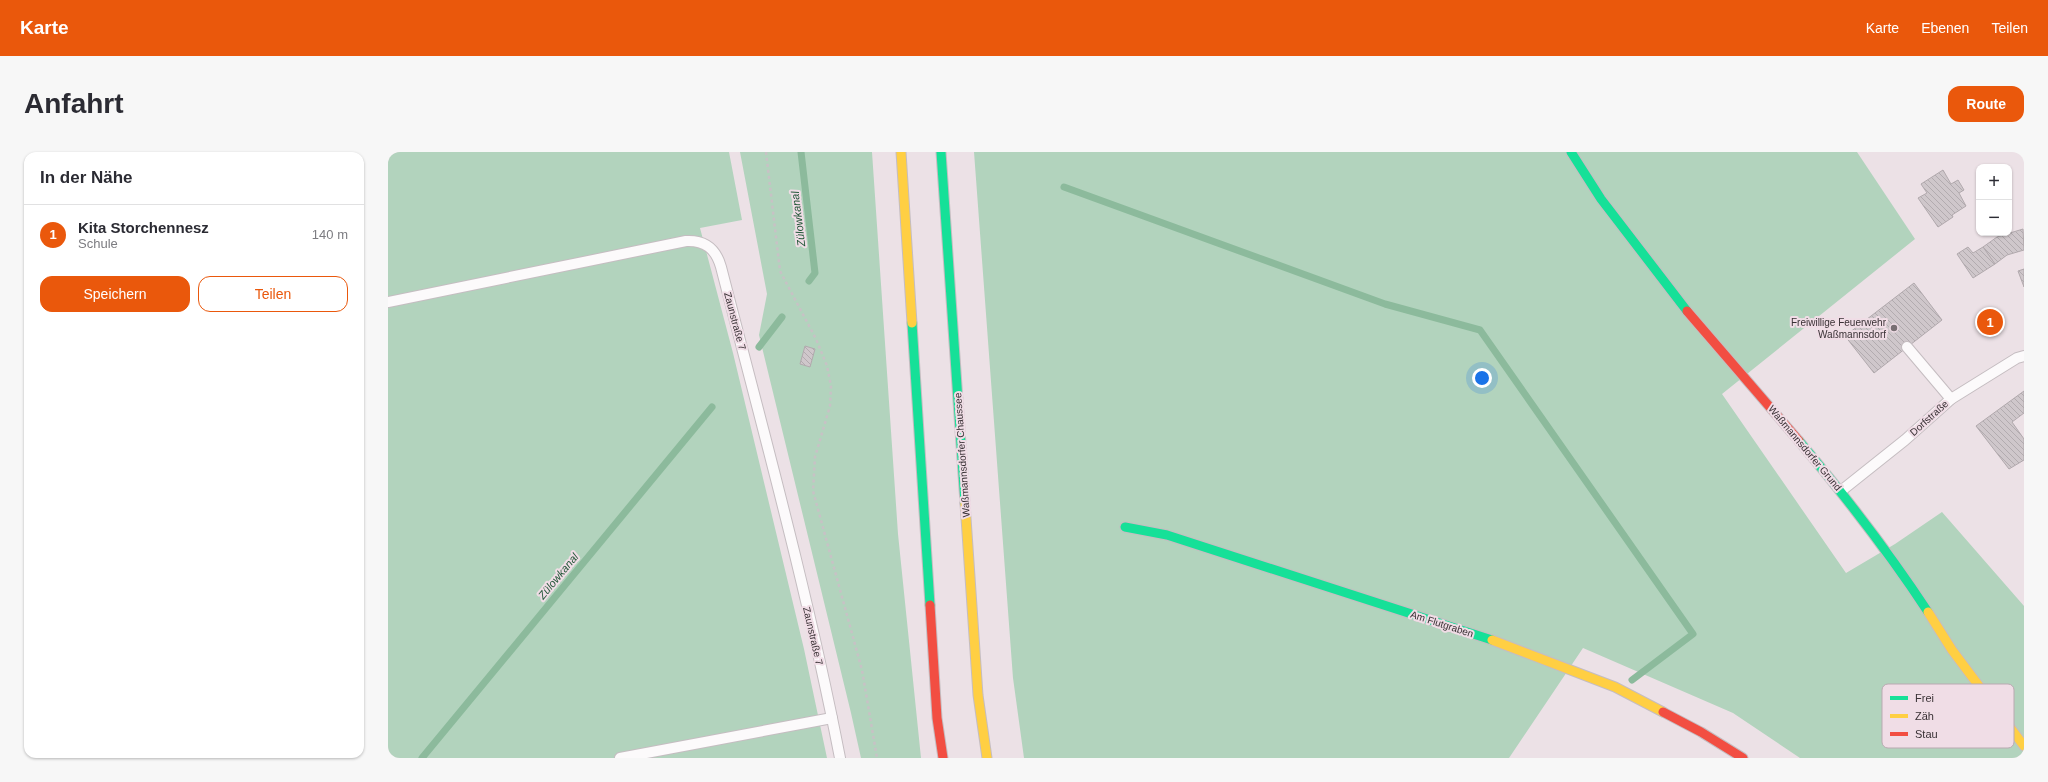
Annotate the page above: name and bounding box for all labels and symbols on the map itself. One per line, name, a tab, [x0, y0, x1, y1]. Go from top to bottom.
water label: Zülowkanal	[789, 190, 807, 248]
street label: Zaunstraße 7	[722, 291, 748, 352]
pin: 1	[1977, 307, 2003, 337]
place label: Freiwillige Feuerwehr Waßmannsdorf	[1791, 317, 1887, 340]
marker: Freiwillige Feuerwehr Waßmannsdorf	[1889, 323, 1899, 333]
your location	[1472, 368, 1492, 388]
street label: Waßmannsdorfer Chaussee	[952, 392, 972, 518]
street label: Dorfstraße	[1908, 398, 1951, 438]
street label: Waßmannsdorfer Grund	[1766, 403, 1844, 493]
water label: Zülowkanal	[535, 550, 581, 602]
street label: Zaunstraße 7	[801, 606, 825, 667]
street label: Am Flutgraben	[1409, 609, 1475, 639]
legend	[1882, 684, 2014, 748]
text: Frei	[1915, 692, 1934, 704]
text: Zäh	[1915, 710, 1934, 722]
text: Stau	[1915, 728, 1938, 740]

